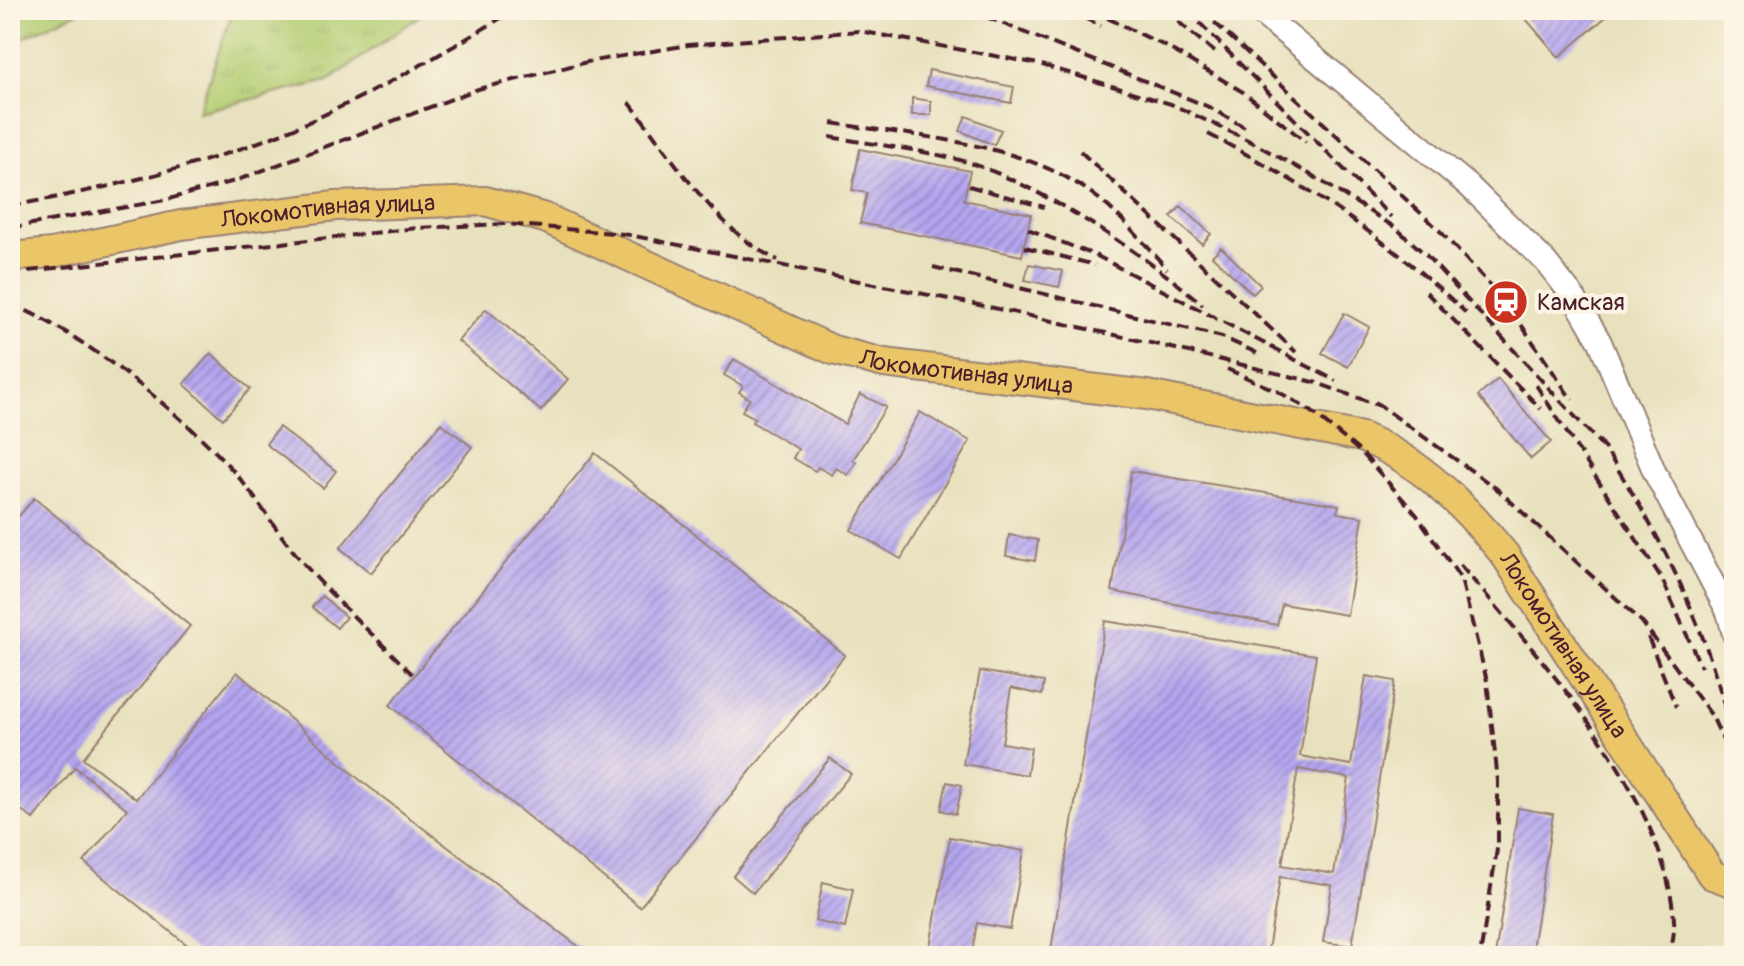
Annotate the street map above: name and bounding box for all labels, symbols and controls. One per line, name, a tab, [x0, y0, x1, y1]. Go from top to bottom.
street label: Локомотивная улица	[218, 188, 436, 235]
station icon: Камская	[1482, 278, 1530, 326]
place label: Камская	[1537, 288, 1625, 317]
street label: Локомотивная улица	[855, 343, 1075, 400]
street label: Локомотивная улица	[1492, 546, 1634, 743]

